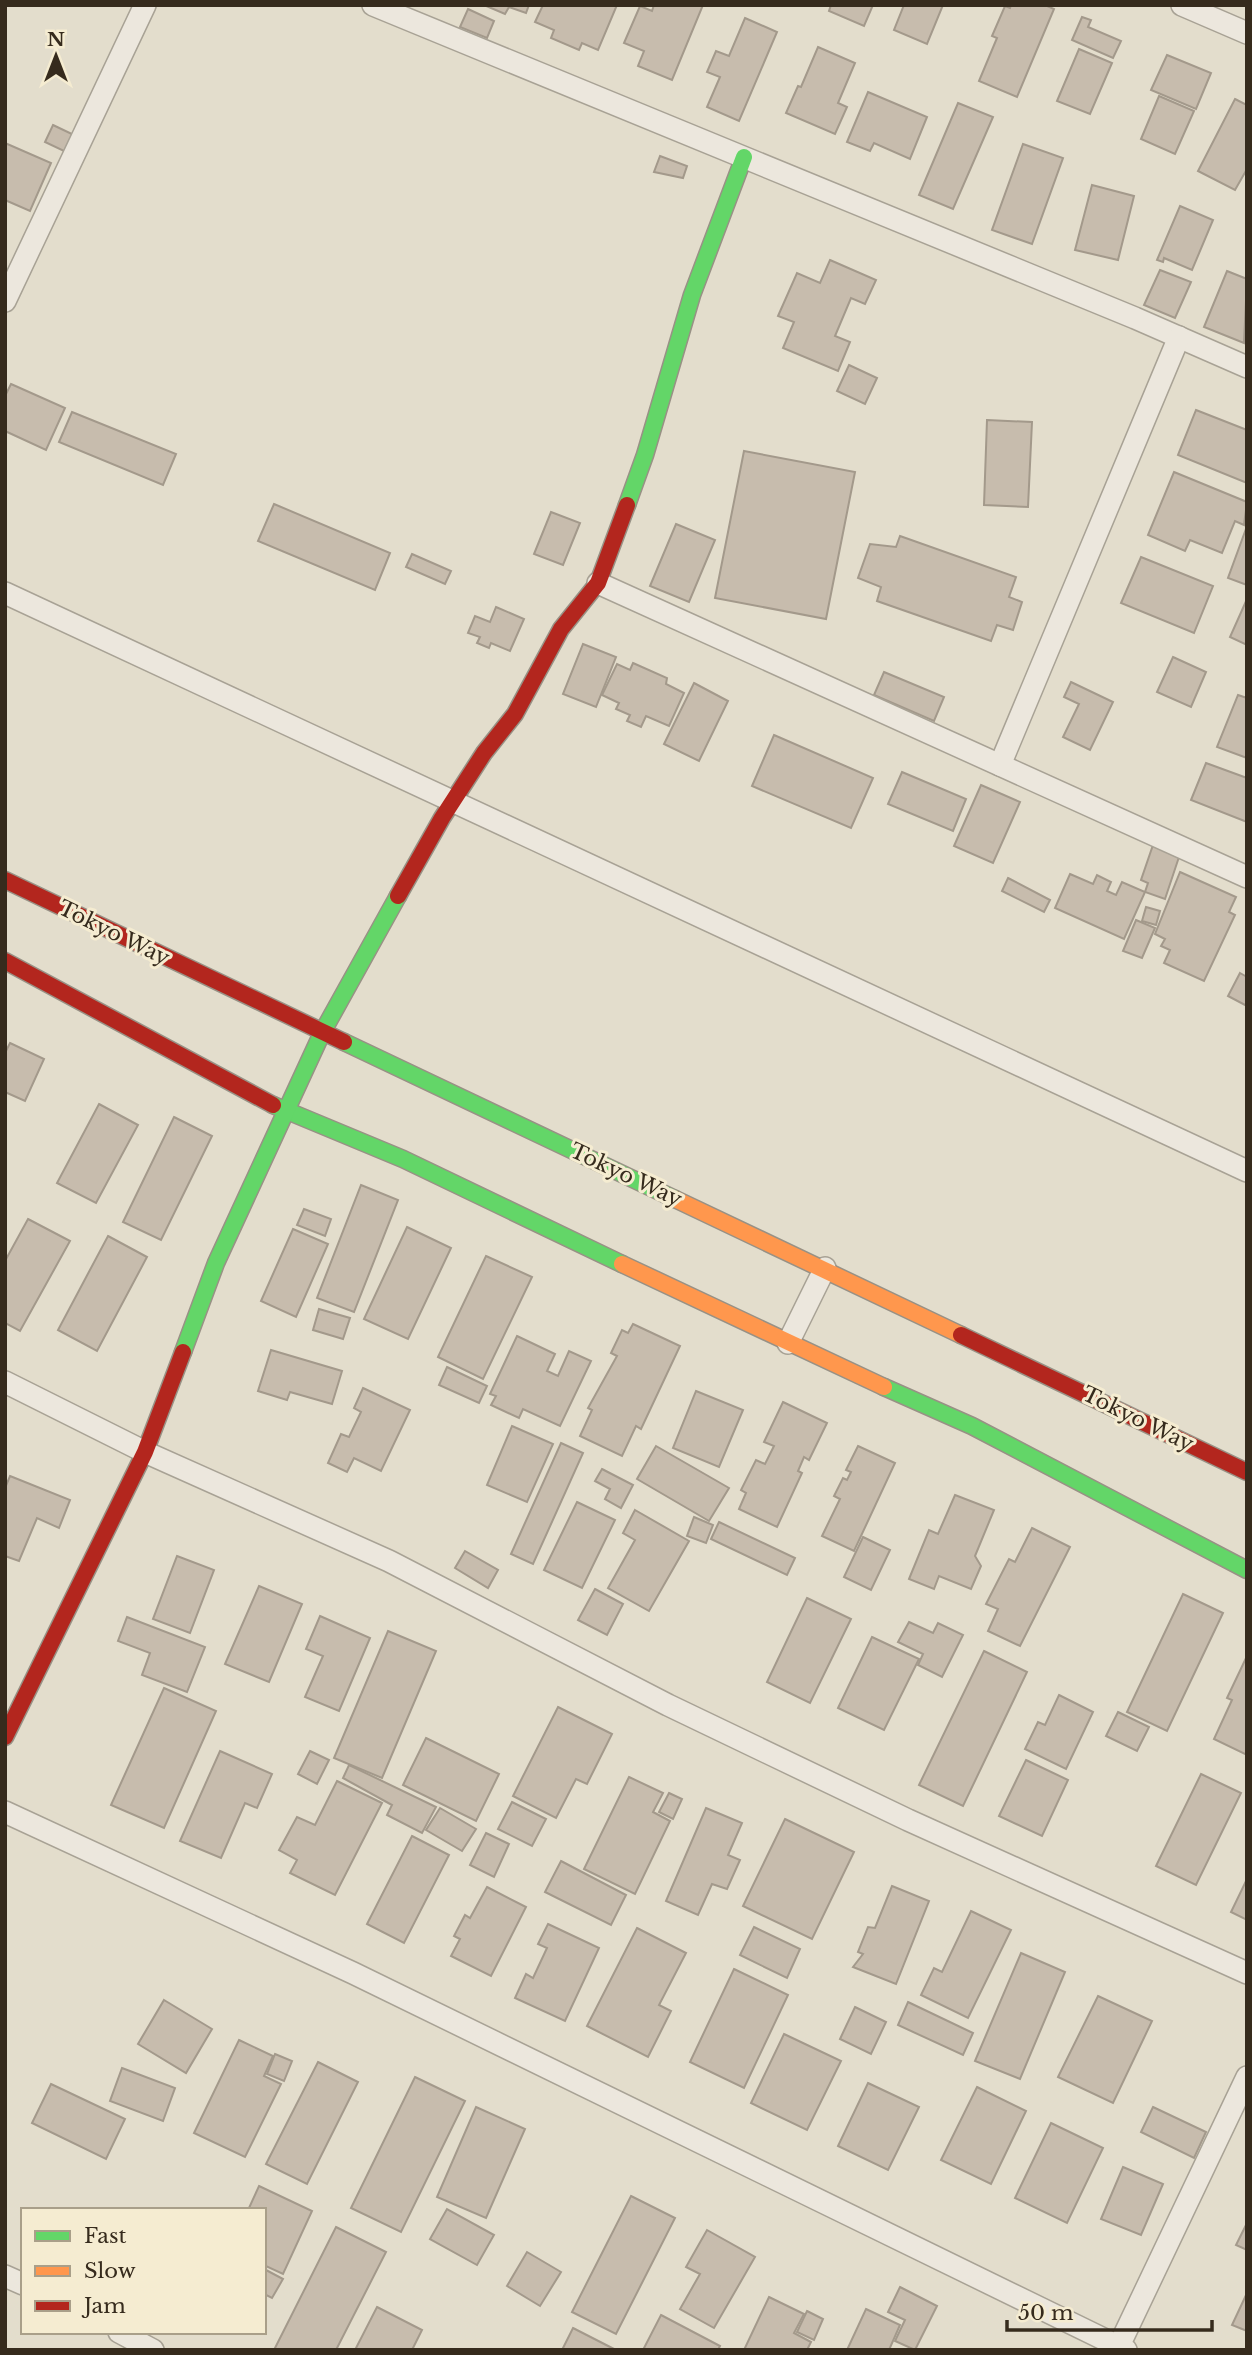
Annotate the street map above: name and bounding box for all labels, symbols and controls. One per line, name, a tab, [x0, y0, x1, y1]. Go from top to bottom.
north arrow	[21, 21, 91, 91]
text: N	[47, 28, 65, 51]
street label: Tokyo Way	[54, 895, 174, 971]
street label: Tokyo Way	[566, 1138, 687, 1213]
street label: Tokyo Way	[1078, 1381, 1198, 1457]
legend	[21, 2208, 266, 2334]
text: Fast	[84, 2223, 126, 2249]
text: Slow	[84, 2258, 136, 2284]
scale bar	[1007, 2288, 1212, 2332]
text: Jam	[81, 2293, 126, 2319]
text: 50 m	[1018, 2300, 1074, 2326]

